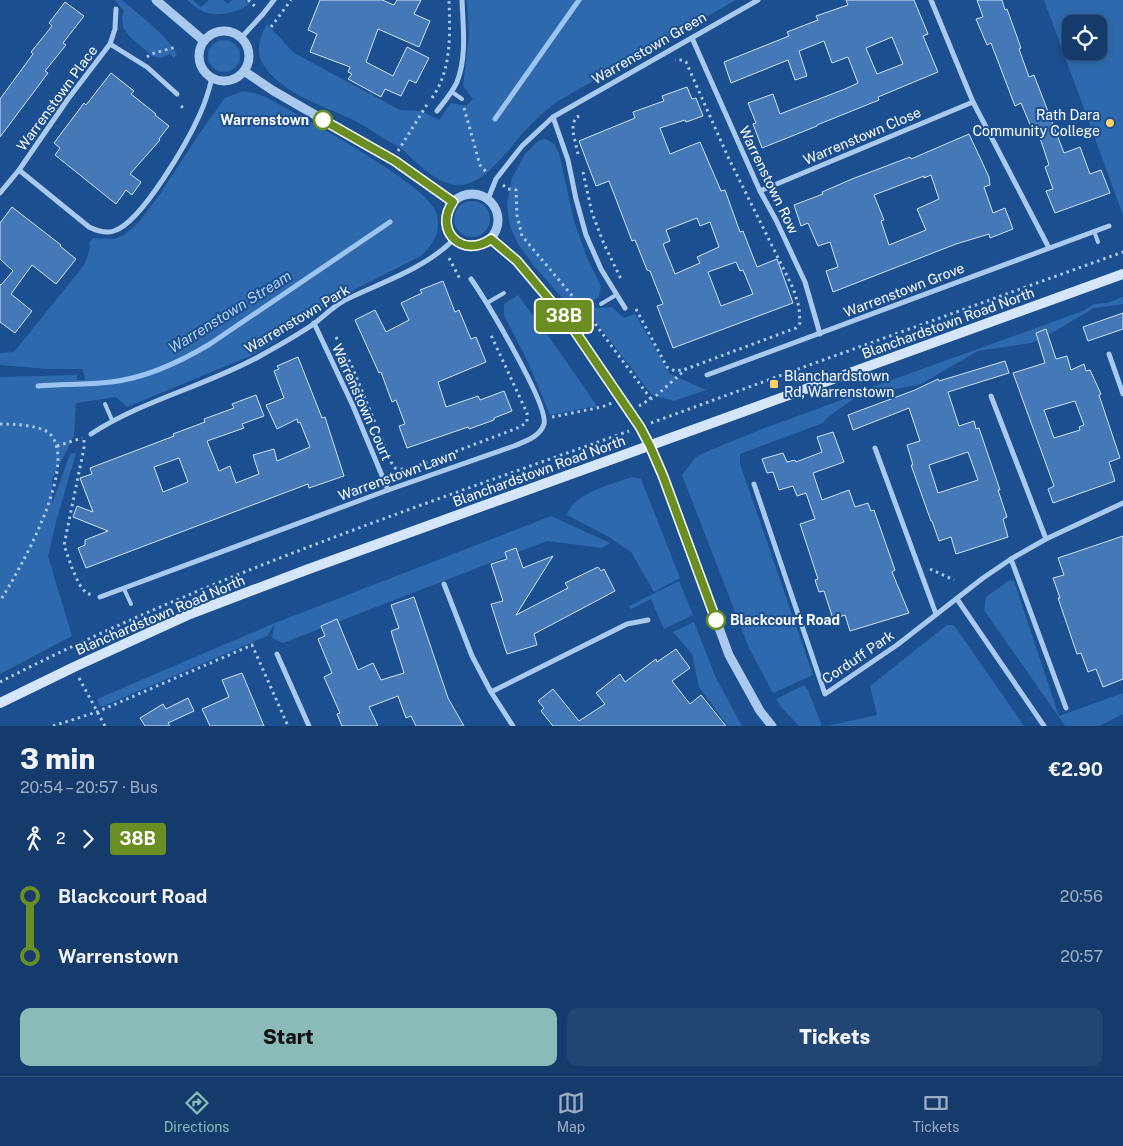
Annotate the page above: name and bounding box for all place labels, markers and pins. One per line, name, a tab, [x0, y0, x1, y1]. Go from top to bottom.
place label: Rath Dara Community College	[972, 107, 1100, 139]
marker: Warrenstown	[313, 110, 333, 130]
place label: Warrenstown	[220, 112, 309, 128]
marker: Rath Dara Community College	[1104, 117, 1116, 129]
place label: Blanchardstown Rd, Warrenstown	[784, 368, 894, 400]
marker: Blanchardstown Rd, Warrenstown	[768, 378, 780, 390]
marker: Blackcourt Road	[706, 610, 726, 630]
place label: Blackcourt Road	[730, 612, 840, 628]

